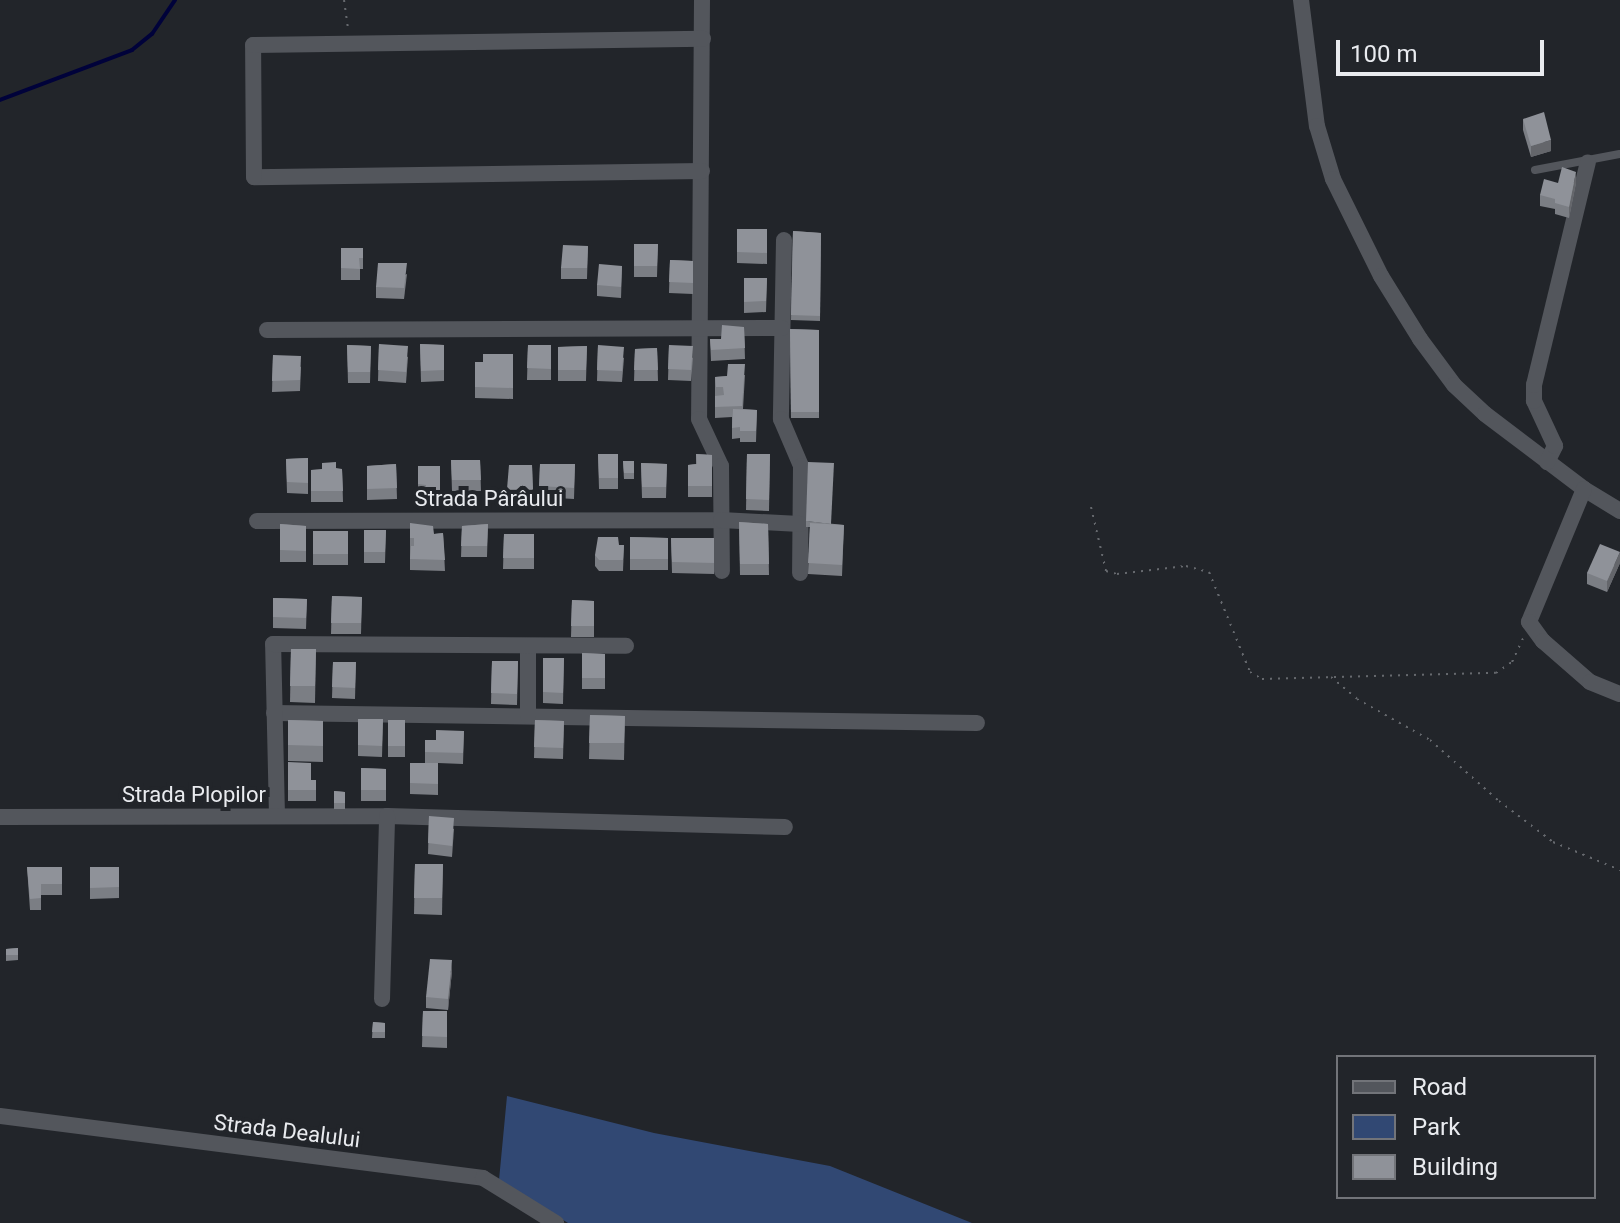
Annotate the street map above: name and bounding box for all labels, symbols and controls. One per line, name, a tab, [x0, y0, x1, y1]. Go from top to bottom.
scale bar	[1340, 24, 1548, 74]
text: 100 m	[1350, 40, 1417, 68]
street label: Strada Pârâului	[415, 486, 563, 512]
street label: Strada Plopilor	[122, 782, 266, 808]
legend	[1336, 1055, 1596, 1199]
text: Road	[1412, 1073, 1467, 1101]
street label: Strada Dealului	[212, 1109, 362, 1153]
text: Park	[1412, 1113, 1460, 1141]
text: Building	[1412, 1153, 1498, 1181]

